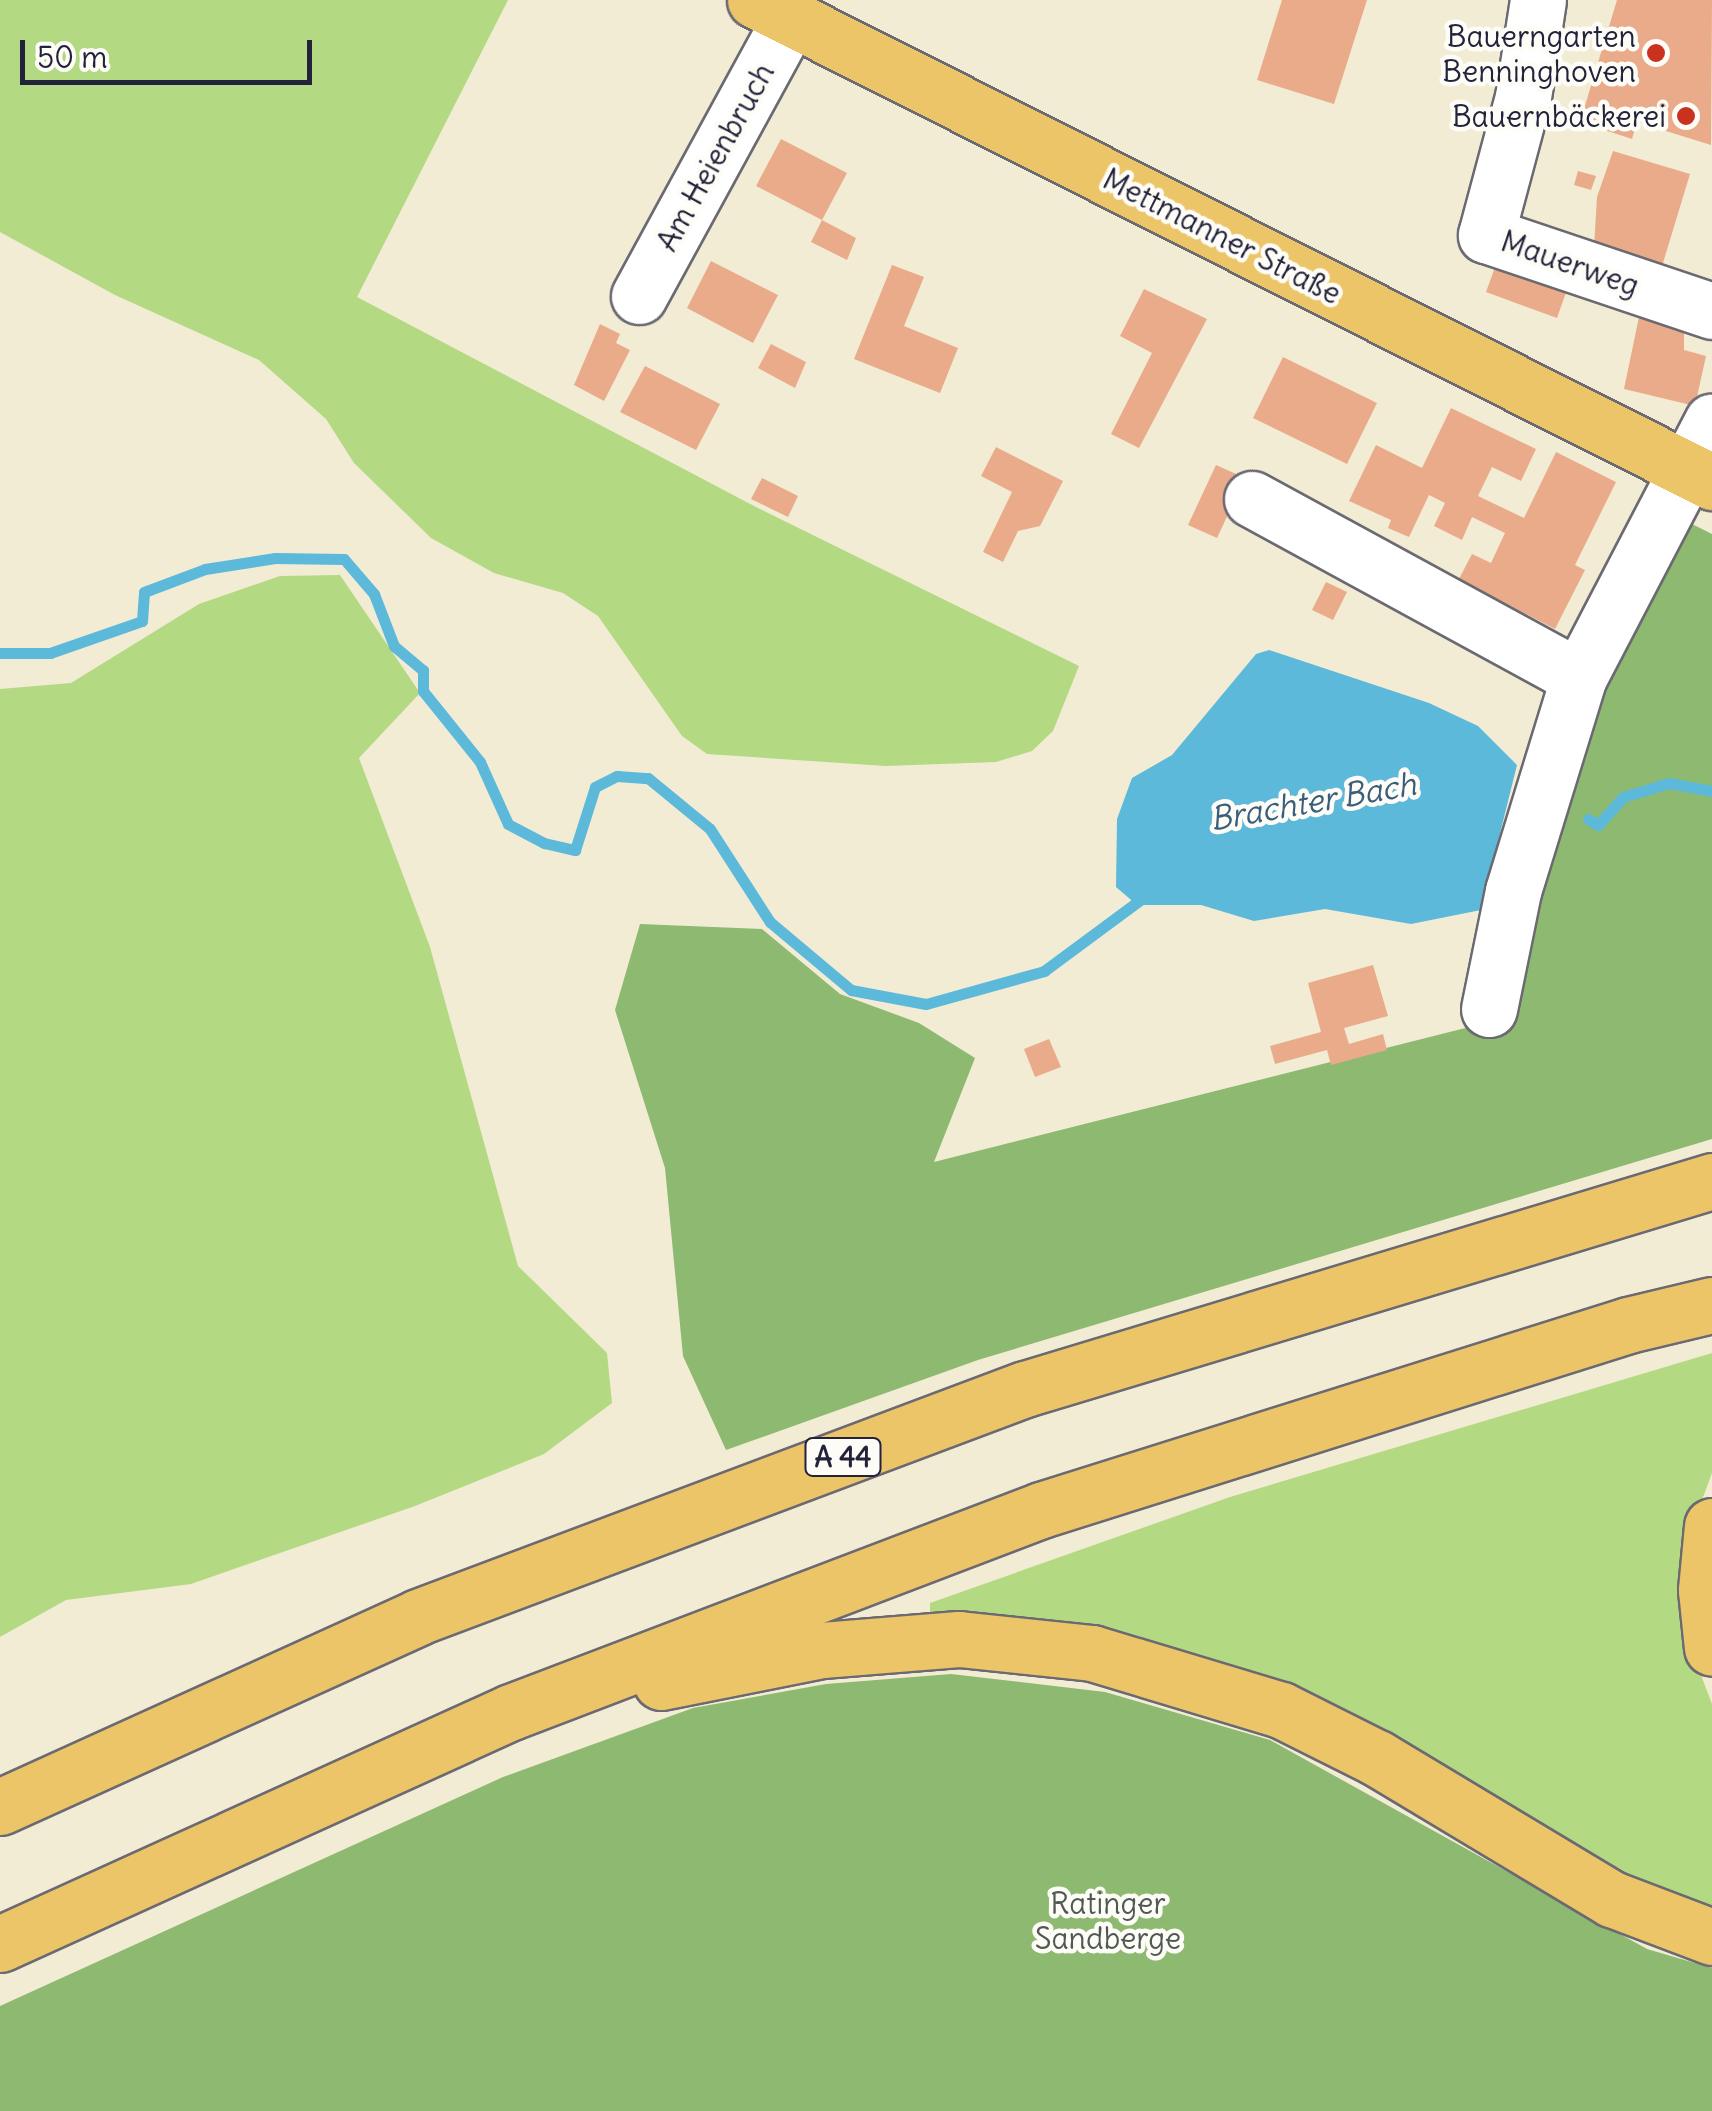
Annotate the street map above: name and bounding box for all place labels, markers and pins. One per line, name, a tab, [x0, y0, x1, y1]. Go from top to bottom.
place label: Bauerngarten Benninghoven	[1442, 18, 1636, 88]
marker: Bauerngarten Benninghoven	[1645, 42, 1667, 64]
place label: Bauernbäckerei	[1452, 98, 1666, 134]
marker: Bauernbäckerei	[1675, 105, 1697, 127]

